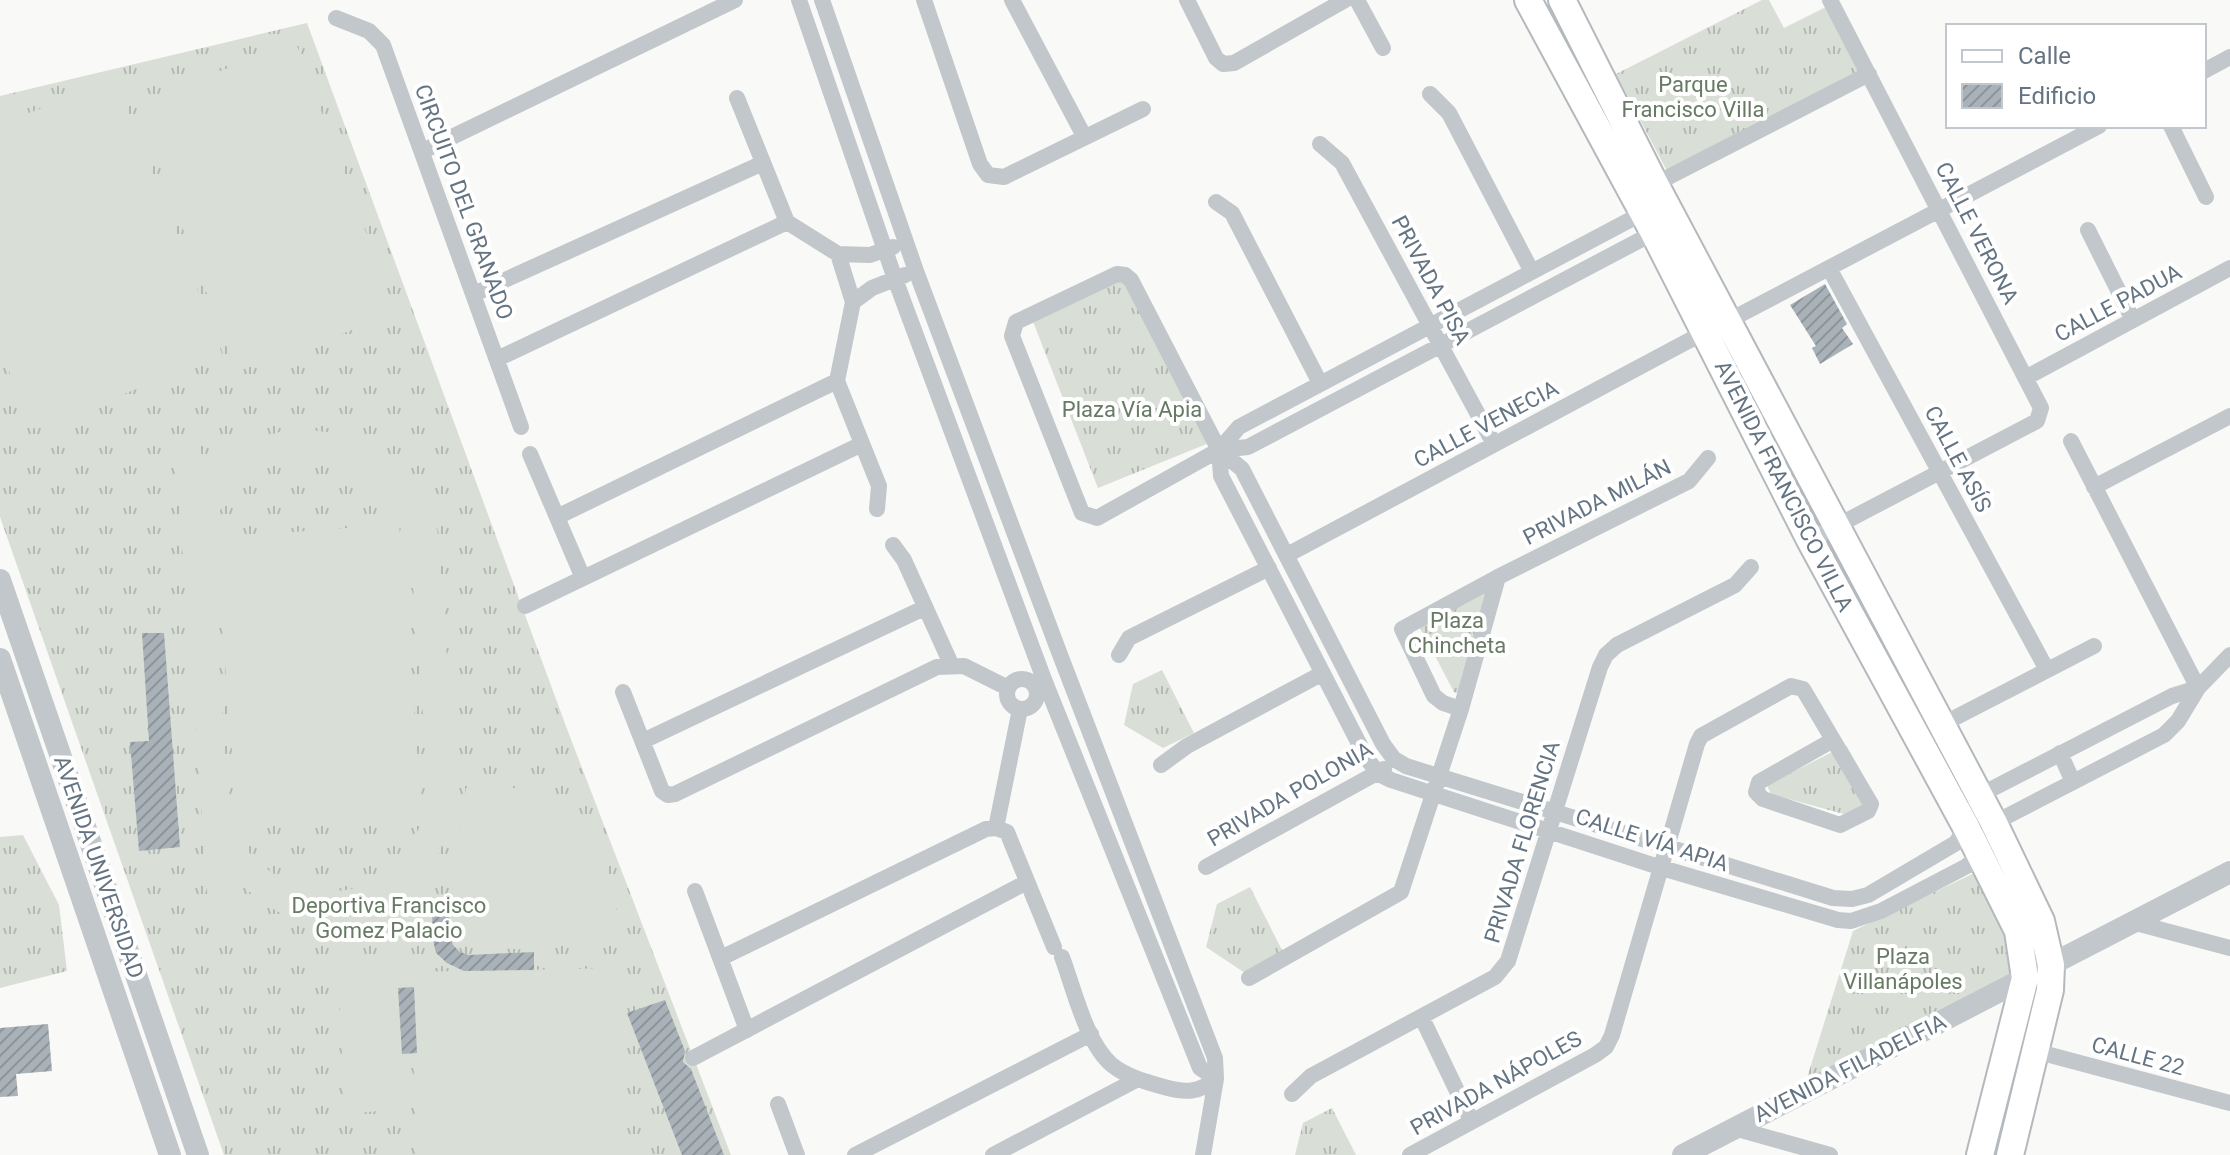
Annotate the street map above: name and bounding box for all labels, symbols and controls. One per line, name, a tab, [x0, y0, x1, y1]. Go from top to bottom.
legend	[1946, 24, 2206, 128]
text: Calle	[2018, 42, 2071, 70]
park label: Parque Francisco Villa	[1622, 72, 1764, 122]
street label: CIRCUITO DEL GRANADO	[410, 81, 518, 323]
text: Edificio	[2018, 82, 2096, 110]
street label: CALLE VERONA	[1931, 158, 2024, 309]
street label: PRIVADA PISA	[1387, 211, 1476, 349]
street label: CALLE PADUA	[2050, 259, 2186, 347]
street label: AVENIDA FRANCISCO VILLA	[1710, 357, 1859, 616]
street label: CALLE VENECIA	[1410, 375, 1563, 473]
park label: Plaza Vía Apia	[1062, 397, 1202, 422]
street label: CALLE ASÍS	[1920, 402, 1996, 516]
street label: PRIVADA MILÁN	[1519, 454, 1675, 550]
park label: Plaza Chincheta	[1408, 608, 1506, 658]
street label: PRIVADA POLONIA	[1203, 736, 1378, 851]
street label: PRIVADA FLORENCIA	[1479, 737, 1565, 946]
street label: AVENIDA UNIVERSIDAD	[49, 752, 149, 982]
street label: CALLE VÍA APIA	[1572, 804, 1732, 877]
park label: Deportiva Francisco Gomez Palacio	[292, 893, 486, 943]
park label: Plaza Villanápoles	[1843, 944, 1963, 994]
street label: AVENIDA FILADELFIA	[1750, 1009, 1951, 1127]
street label: PRIVADA NÁPOLES	[1406, 1026, 1586, 1140]
street label: CALLE 22	[2089, 1032, 2187, 1080]

